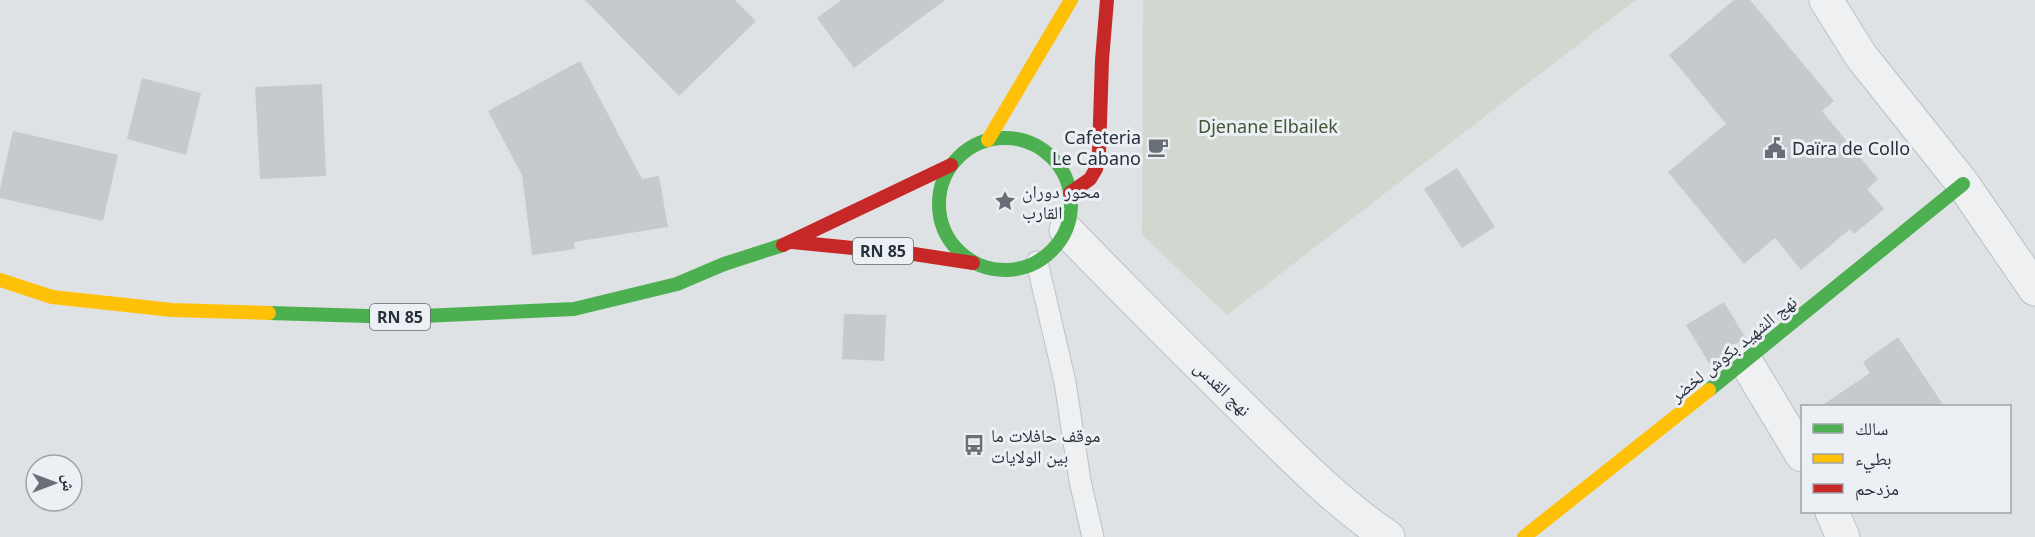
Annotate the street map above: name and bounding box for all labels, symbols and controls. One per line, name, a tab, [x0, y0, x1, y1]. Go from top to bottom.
park label: Djenane Elbailek	[1198, 114, 1338, 138]
place label: Cafeteria Le Cabano	[1052, 125, 1141, 170]
cafe icon: Cafeteria Le Cabano	[1146, 135, 1170, 159]
public building icon: Daïra de Collo	[1763, 136, 1787, 160]
place label: Daïra de Collo	[1792, 136, 1910, 160]
place label: محور دوران القارب	[1022, 179, 1100, 224]
place icon: محور دوران القارب	[993, 189, 1017, 213]
road number: RN 85	[853, 238, 913, 264]
street label: نهج الشهيد بكوش لخضر	[1664, 289, 1802, 408]
road number: RN 85	[370, 304, 430, 330]
street label: نهج القدس	[1189, 355, 1257, 422]
legend	[1801, 405, 2011, 513]
text: سالك	[1855, 416, 1888, 440]
place label: موقف حافلات ما بين الولايات	[991, 423, 1100, 468]
bus stop icon: موقف حافلات ما بين الولايات	[962, 433, 986, 457]
text: بطيء	[1855, 446, 1892, 474]
north arrow	[24, 453, 84, 513]
text: ش	[58, 475, 80, 492]
text: مزدحم	[1855, 476, 1899, 501]

